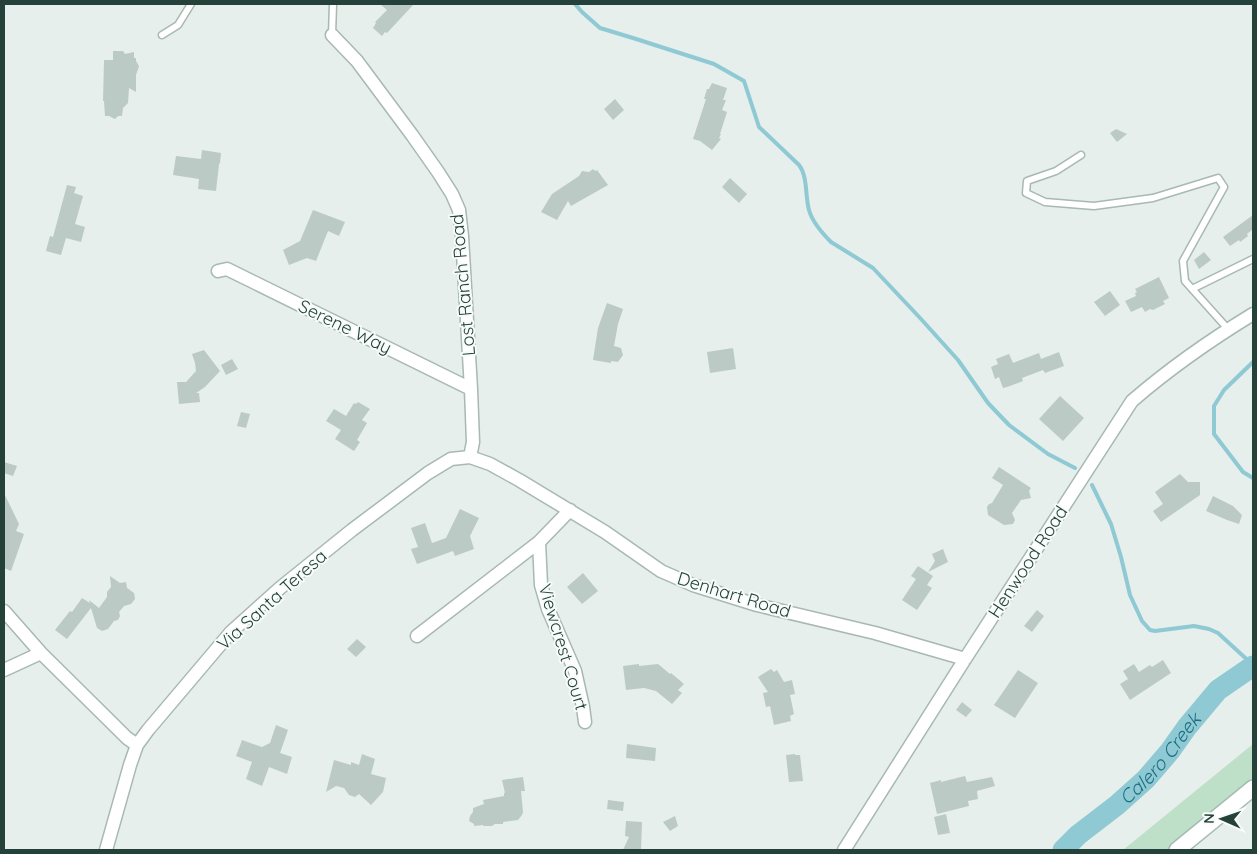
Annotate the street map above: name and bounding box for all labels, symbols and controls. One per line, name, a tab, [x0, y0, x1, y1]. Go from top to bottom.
street label: Lost Ranch Road	[445, 213, 480, 357]
street label: Serene Way	[295, 294, 396, 359]
street label: Henwood Road	[983, 501, 1072, 622]
street label: Via Santa Teresa	[212, 544, 331, 655]
street label: Denhart Road	[675, 566, 794, 623]
street label: Viewcrest Court	[533, 581, 594, 713]
water label: Calero Creek	[1114, 706, 1207, 809]
north arrow	[1197, 794, 1247, 844]
text: N	[1200, 813, 1218, 824]

